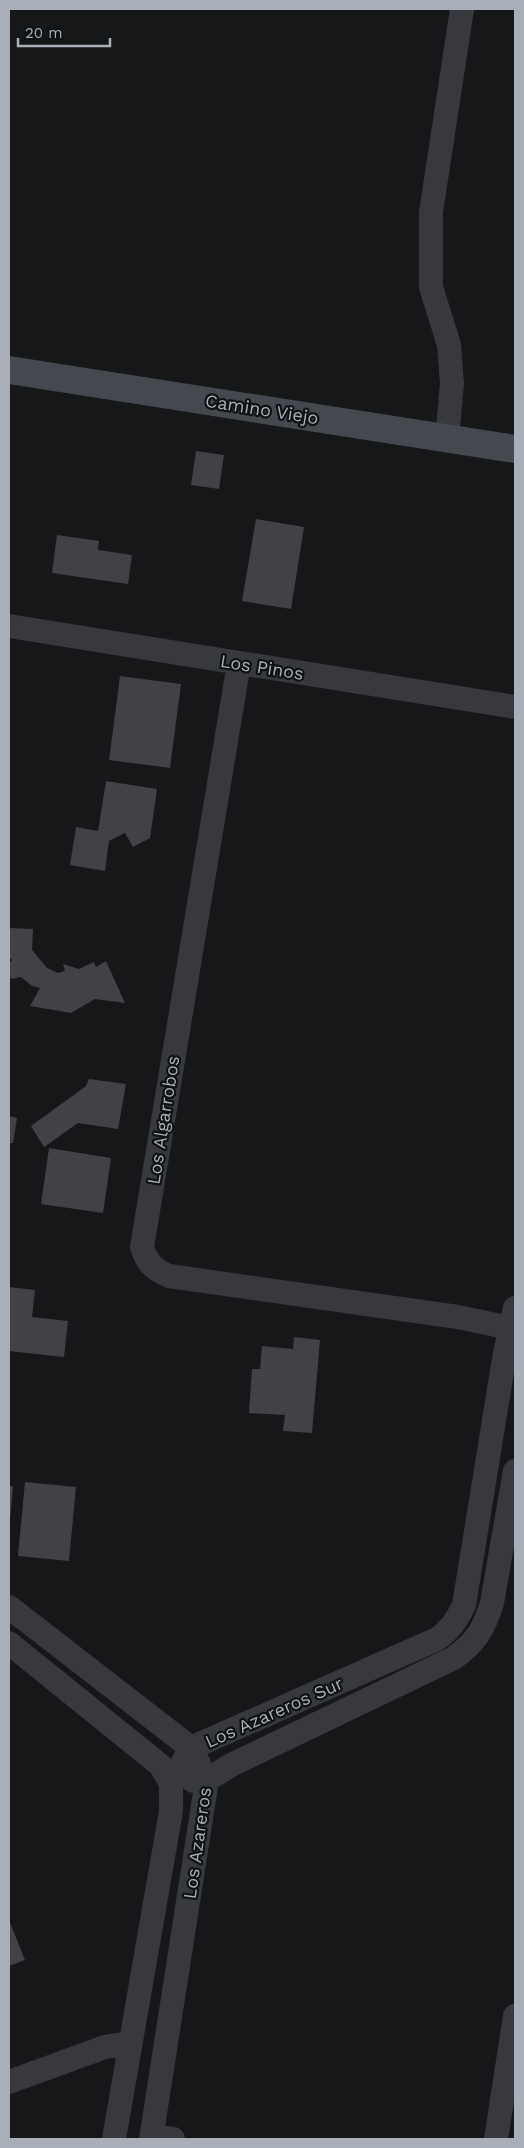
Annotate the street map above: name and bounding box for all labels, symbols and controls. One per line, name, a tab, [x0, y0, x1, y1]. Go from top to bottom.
scale bar	[18, 15, 110, 47]
text: 20 m	[25, 24, 63, 42]
street label: Camino Viejo	[204, 390, 320, 428]
street label: Los Pinos	[219, 650, 305, 684]
street label: Los Algarrobos	[142, 1054, 184, 1186]
street label: Los Azareros Sur	[202, 1672, 346, 1752]
street label: Los Azareros	[179, 1786, 215, 1900]

